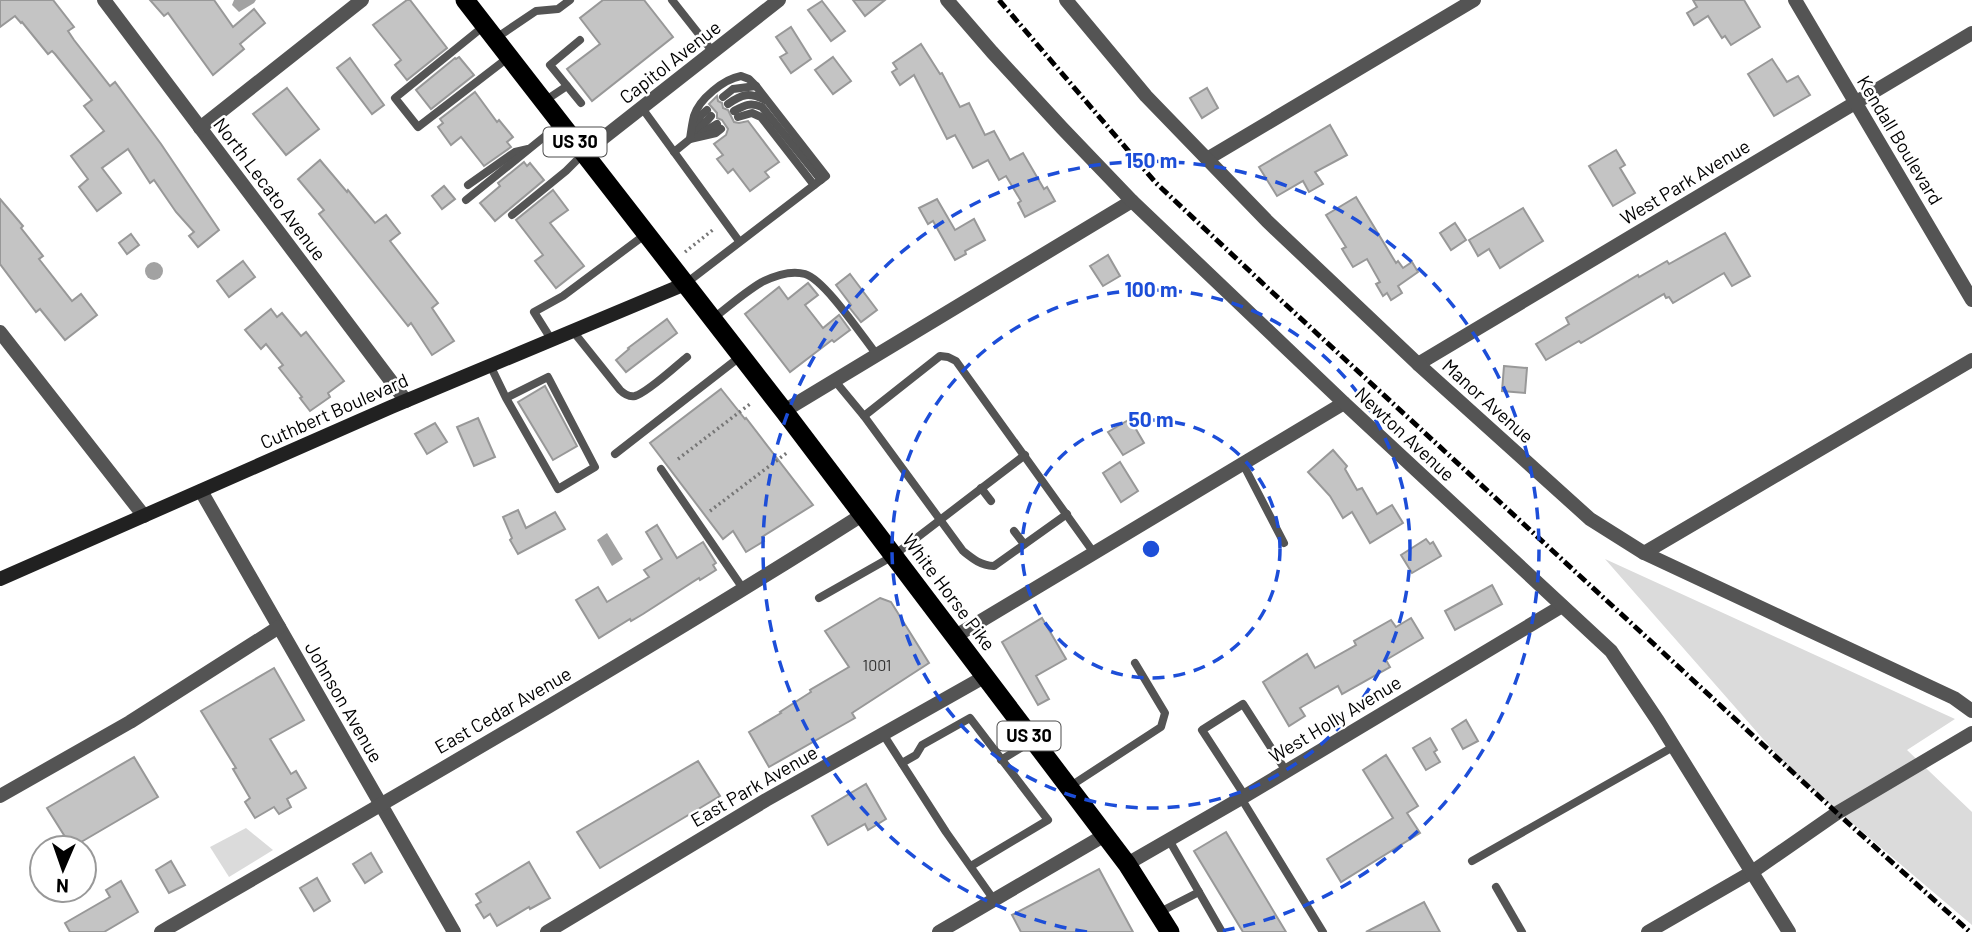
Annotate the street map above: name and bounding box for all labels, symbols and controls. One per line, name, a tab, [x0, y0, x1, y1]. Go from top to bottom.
street label: Capitol Avenue	[615, 15, 725, 108]
street label: Kendall Boulevard	[1853, 71, 1948, 208]
street label: North Lecato Avenue	[209, 113, 332, 265]
road number: US 30	[544, 127, 606, 156]
street label: West Park Avenue	[1616, 134, 1754, 229]
text: 150 m	[1125, 147, 1177, 172]
text: 100 m	[1124, 276, 1178, 301]
street label: Manor Avenue	[1438, 354, 1539, 448]
street label: Cuthbert Boulevard	[256, 368, 411, 453]
street label: Newton Avenue	[1351, 382, 1460, 486]
text: 50 m	[1128, 406, 1174, 431]
street label: White Horse Pike	[898, 529, 1001, 655]
centre of rings	[1139, 537, 1163, 561]
street label: Johnson Avenue	[301, 637, 388, 766]
house number: 1001	[863, 655, 891, 674]
street label: East Cedar Avenue	[430, 661, 575, 758]
street label: West Holly Avenue	[1265, 670, 1405, 767]
road number: US 30	[998, 722, 1060, 750]
street label: East Park Avenue	[686, 740, 821, 831]
north arrow	[28, 834, 98, 904]
text: N	[56, 875, 69, 898]

